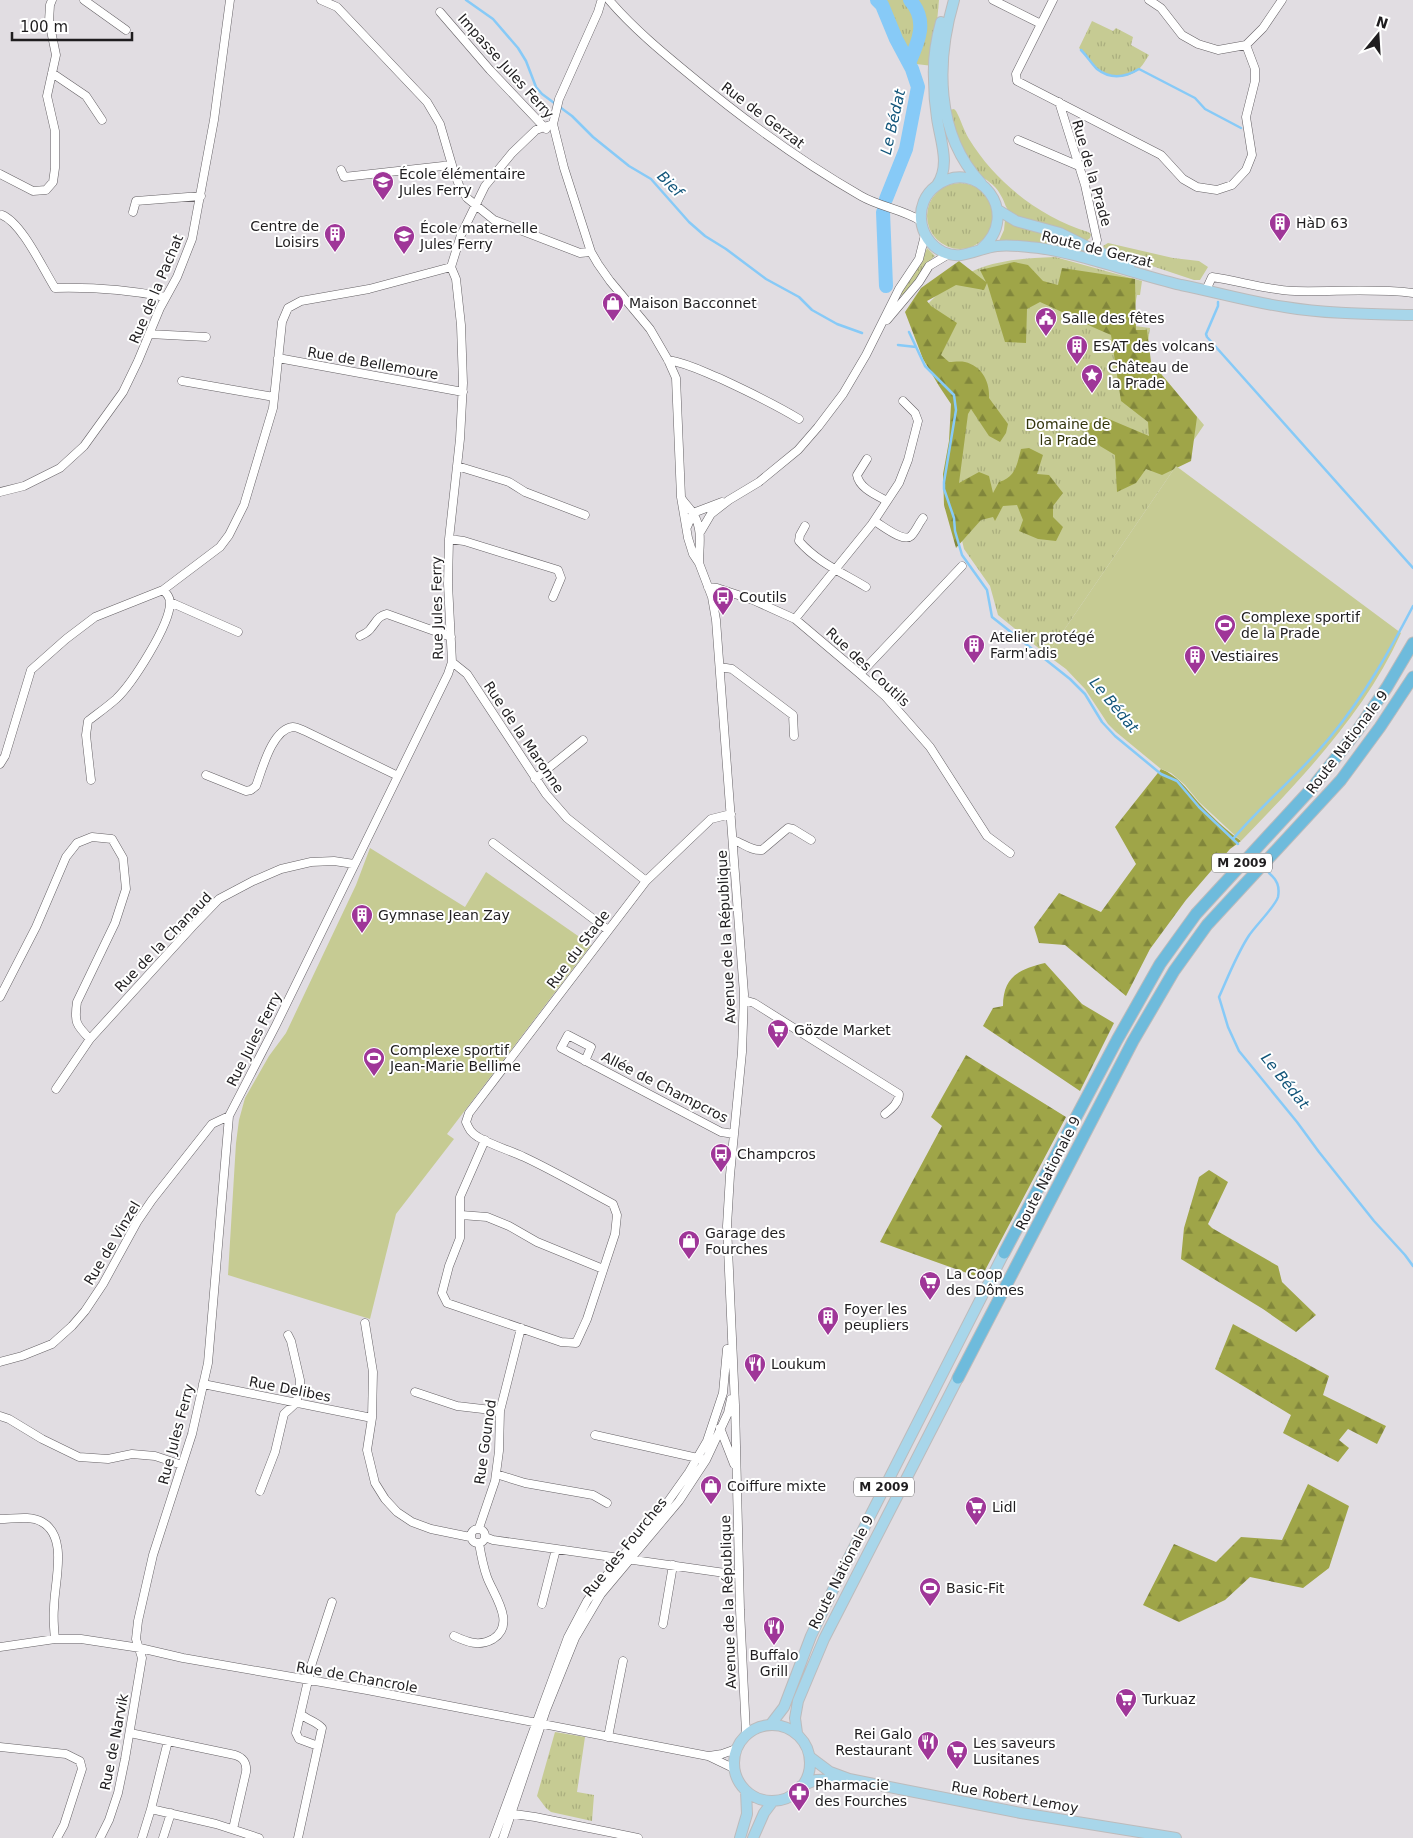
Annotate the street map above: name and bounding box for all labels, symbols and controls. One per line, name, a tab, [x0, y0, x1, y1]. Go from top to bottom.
scale bar	[12, 10, 132, 42]
street label: Impasse Jules Ferry	[455, 10, 557, 122]
north arrow	[1353, 10, 1403, 60]
text: N	[1374, 13, 1390, 32]
text: 100 m	[20, 18, 68, 36]
street label: Rue de Gerzat	[718, 79, 808, 152]
water label: Le Bédat	[877, 87, 909, 156]
street label: Rue de la Prade	[1069, 118, 1115, 228]
place label: École élémentaire Jules Ferry	[398, 166, 525, 198]
water label: Bief	[653, 167, 689, 203]
school or university icon: École élémentaire Jules Ferry	[371, 170, 395, 201]
building icon: HàD 63	[1268, 211, 1292, 242]
place label: HàD 63	[1296, 215, 1348, 231]
place label: Centre de Loisirs	[250, 218, 319, 250]
place label: École maternelle Jules Ferry	[419, 220, 538, 252]
building icon: Centre de Loisirs	[323, 222, 347, 253]
school or university icon: École maternelle Jules Ferry	[392, 224, 416, 255]
street label: Route de Gerzat	[1040, 227, 1155, 271]
street label: Rue de la Pachat	[126, 232, 186, 346]
shop icon: Maison Bacconnet	[601, 291, 625, 322]
place label: Maison Bacconnet	[629, 295, 757, 311]
public building icon: Salle des fêtes	[1034, 306, 1058, 337]
place label: Salle des fêtes	[1062, 310, 1165, 326]
building icon: ESAT des volcans	[1065, 334, 1089, 365]
place label: ESAT des volcans	[1093, 338, 1215, 354]
street label: Rue de Bellemoure	[306, 344, 440, 382]
place label: Château de la Prade	[1108, 359, 1189, 391]
place icon: Château de la Prade	[1080, 363, 1104, 394]
park label: Domaine de la Prade	[1026, 416, 1110, 448]
street label: Rue Jules Ferry	[428, 556, 446, 660]
bus stop icon: Coutils	[711, 585, 735, 616]
place label: Coutils	[739, 589, 787, 605]
place label: Complexe sportif de la Prade	[1241, 609, 1361, 641]
sports icon: Complexe sportif de la Prade	[1213, 613, 1237, 644]
street label: Rue des Coutils	[823, 624, 913, 710]
place label: Atelier protégé Farm'adis	[990, 629, 1095, 661]
building icon: Atelier protégé Farm'adis	[962, 633, 986, 664]
building icon: Vestiaires	[1183, 644, 1207, 675]
place label: Vestiaires	[1211, 648, 1279, 664]
water label: Le Bédat	[1086, 674, 1143, 737]
street label: Rue de la Maronne	[481, 678, 567, 796]
street label: Route Nationale 9	[1303, 687, 1391, 797]
street label: Avenue de la République	[713, 850, 739, 1024]
road number: M 2009	[1212, 854, 1272, 872]
street label: Rue de la Chanaud	[111, 889, 215, 995]
building icon: Gymnase Jean Zay	[350, 903, 374, 934]
place label: Gymnase Jean Zay	[378, 907, 510, 923]
street label: Rue du Stade	[543, 907, 613, 991]
street label: Rue Jules Ferry	[223, 989, 285, 1089]
supermarket icon: Gözde Market	[766, 1018, 790, 1049]
place label: Gözde Market	[794, 1022, 891, 1038]
place label: Complexe sportif Jean-Marie Bellime	[389, 1042, 521, 1074]
sports icon: Complexe sportif Jean-Marie Bellime	[362, 1046, 386, 1077]
street label: Allée de Champcros	[599, 1048, 731, 1126]
water label: Le Bédat	[1257, 1050, 1314, 1113]
street label: Route Nationale 9	[1012, 1113, 1084, 1233]
bus stop icon: Champcros	[709, 1142, 733, 1173]
place label: Champcros	[737, 1146, 816, 1162]
street label: Rue de Vinzel	[81, 1198, 143, 1288]
place label: Garage des Fourches	[705, 1225, 786, 1257]
shop icon: Garage des Fourches	[677, 1229, 701, 1260]
place label: La Coop des Dômes	[946, 1266, 1024, 1298]
supermarket icon: La Coop des Dômes	[918, 1270, 942, 1301]
place label: Foyer les peupliers	[844, 1301, 909, 1333]
building icon: Foyer les peupliers	[816, 1305, 840, 1336]
restaurant icon: Loukum	[743, 1352, 767, 1383]
place label: Loukum	[771, 1356, 826, 1372]
street label: Rue Delibes	[248, 1373, 332, 1405]
street label: Rue Jules Ferry	[155, 1382, 197, 1486]
street label: Rue Gounod	[471, 1398, 499, 1486]
shop icon: Coiffure mixte	[699, 1474, 723, 1505]
place label: Coiffure mixte	[727, 1478, 826, 1494]
road number: M 2009	[854, 1478, 914, 1496]
street label: Rue des Fourches	[580, 1494, 670, 1600]
supermarket icon: Lidl	[964, 1495, 988, 1526]
place label: Lidl	[992, 1499, 1016, 1515]
street label: Route Nationale 9	[805, 1512, 877, 1632]
street label: Avenue de la République	[717, 1515, 739, 1689]
sports icon: Basic-Fit	[918, 1576, 942, 1607]
place label: Basic-Fit	[946, 1580, 1005, 1596]
restaurant icon: Buffalo Grill	[762, 1615, 786, 1646]
place label: Buffalo Grill	[749, 1647, 799, 1679]
street label: Rue de Chancrole	[295, 1658, 419, 1696]
supermarket icon: Turkuaz	[1114, 1687, 1138, 1718]
street label: Rue de Narvik	[97, 1691, 131, 1792]
place label: Turkuaz	[1141, 1691, 1196, 1707]
place label: Rei Galo Restaurant	[835, 1726, 912, 1758]
restaurant icon: Rei Galo Restaurant	[916, 1730, 940, 1761]
place label: Les saveurs Lusitanes	[973, 1735, 1056, 1767]
supermarket icon: Les saveurs Lusitanes	[945, 1739, 969, 1770]
place label: Pharmacie des Fourches	[815, 1777, 907, 1809]
street label: Rue Robert Lemoy	[950, 1778, 1080, 1816]
pharmacy icon: Pharmacie des Fourches	[787, 1781, 811, 1812]

